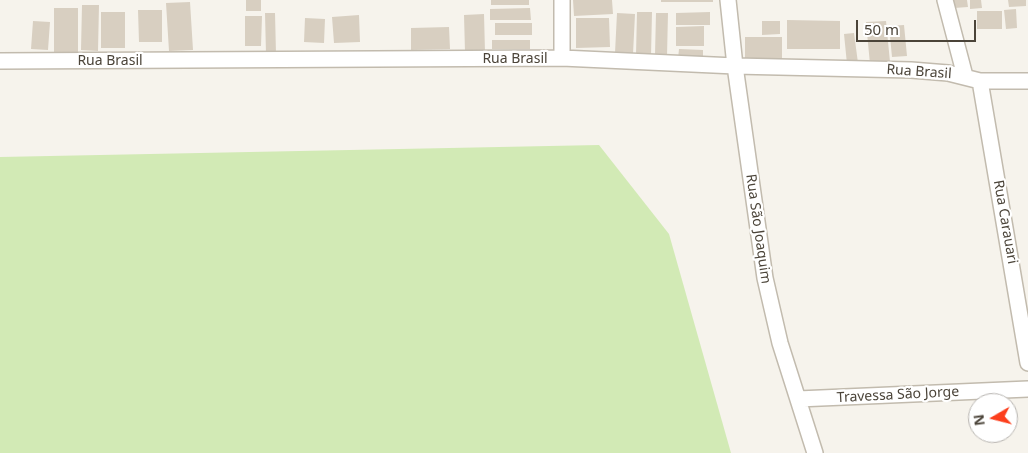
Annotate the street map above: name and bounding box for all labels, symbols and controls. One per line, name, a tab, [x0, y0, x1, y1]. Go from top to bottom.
scale bar	[858, 10, 978, 42]
text: 50 m	[864, 19, 899, 39]
street label: Rua Brasil	[482, 51, 548, 67]
street label: Rua Brasil	[77, 53, 143, 69]
street label: Rua Brasil	[886, 61, 952, 83]
street label: Rua São Joaquim	[742, 173, 774, 285]
street label: Rua Carauari	[989, 179, 1021, 265]
street label: Travessa São Jorge	[836, 383, 960, 407]
north arrow	[968, 393, 1018, 443]
text: N	[968, 413, 989, 427]

